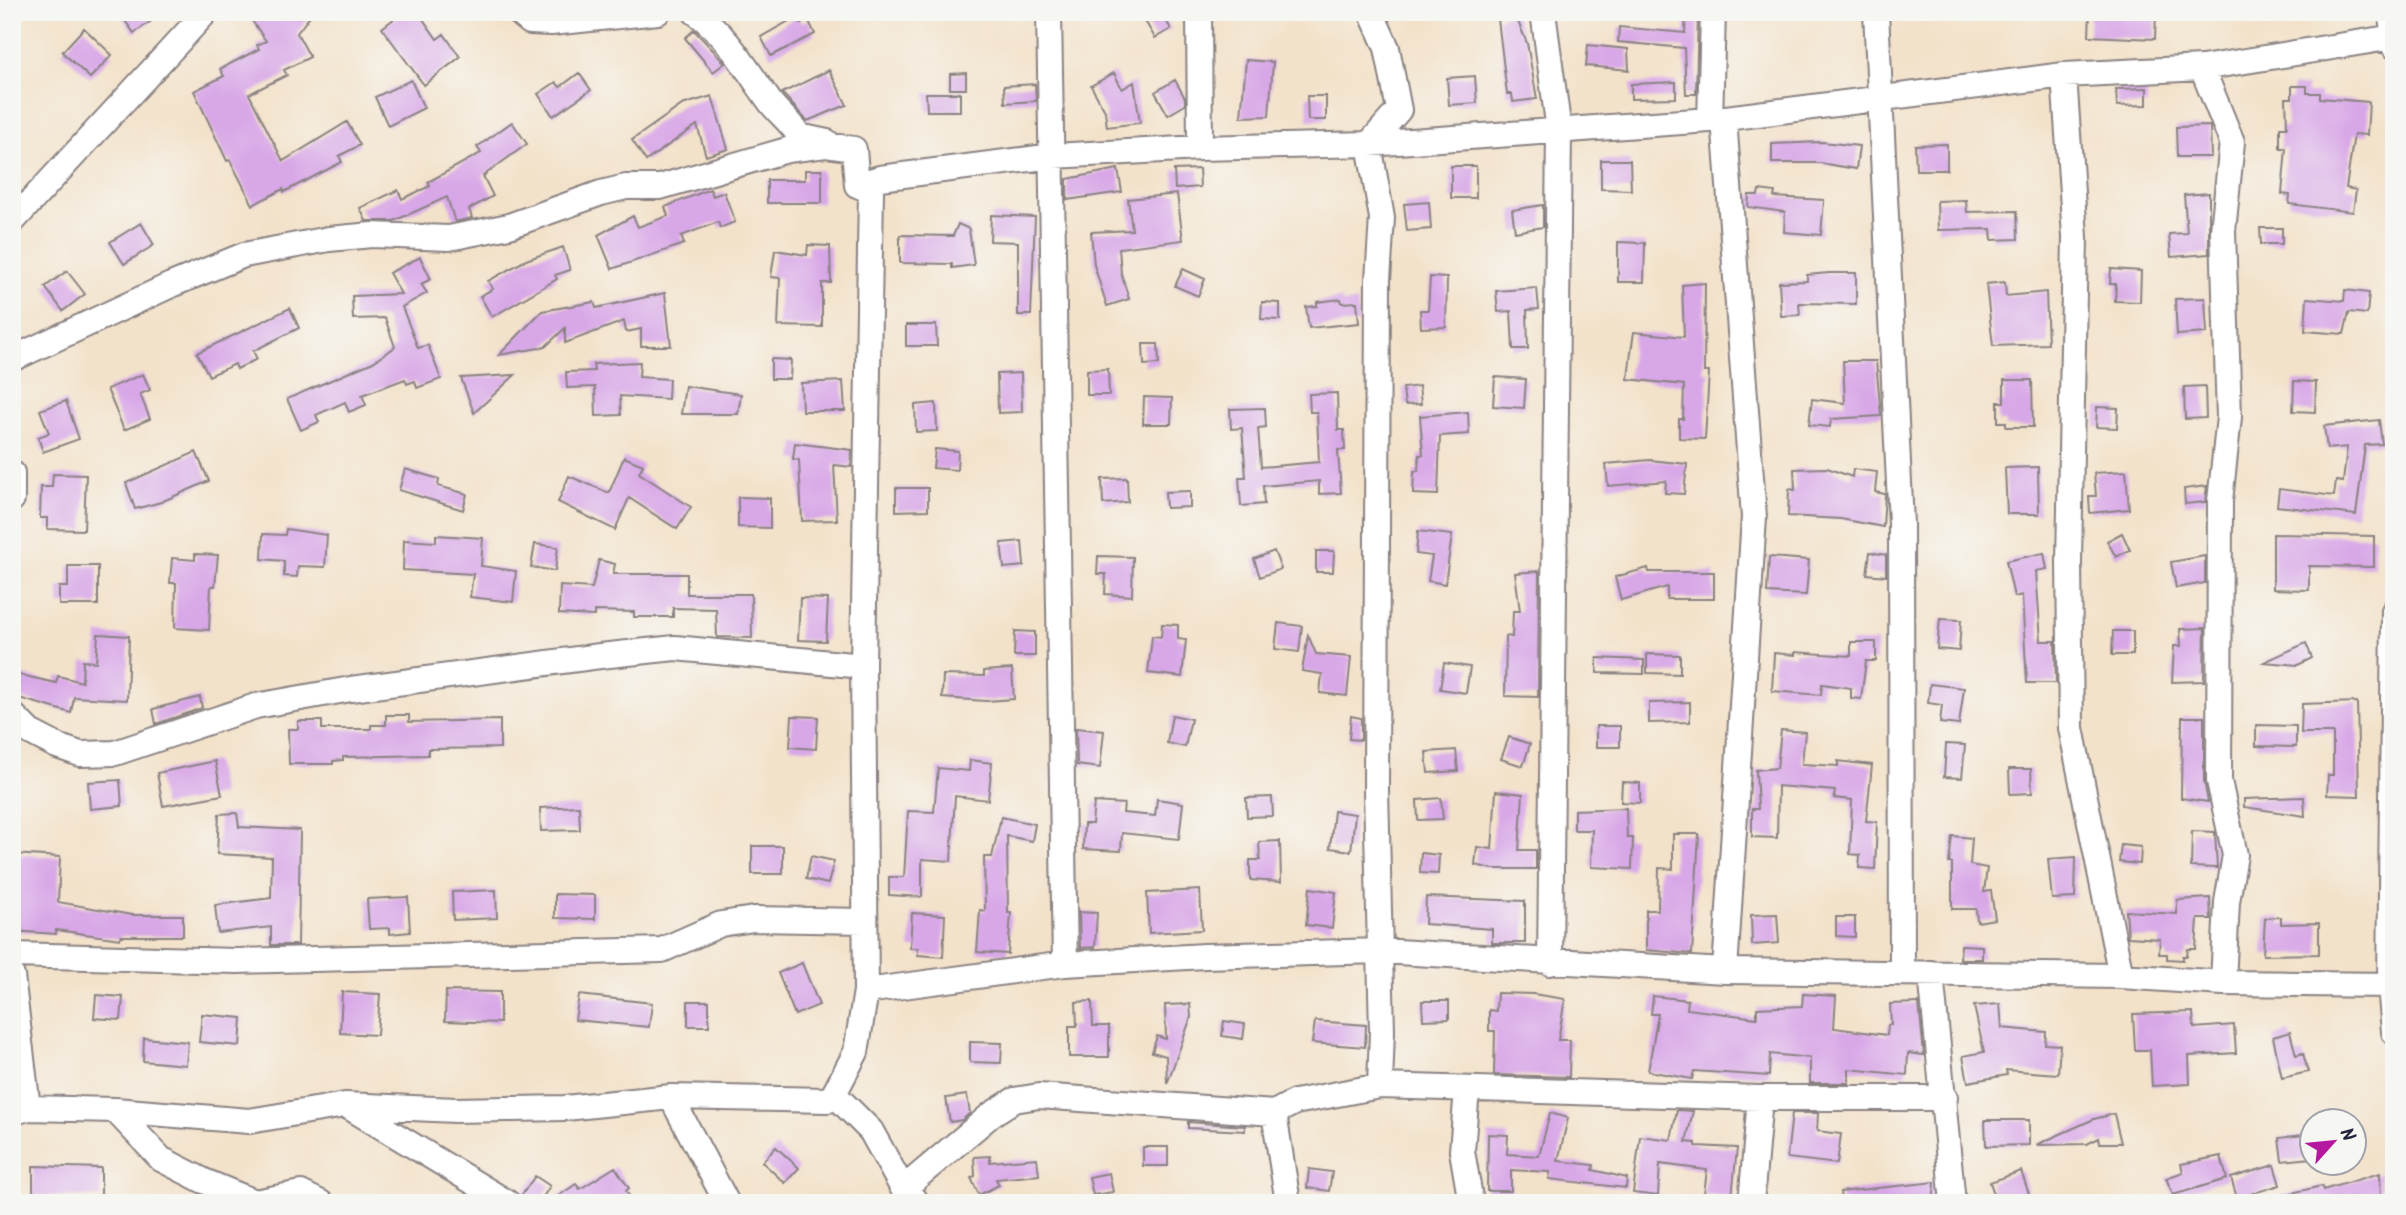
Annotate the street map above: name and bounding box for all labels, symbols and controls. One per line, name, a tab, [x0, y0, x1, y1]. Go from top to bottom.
north arrow	[2298, 1106, 2368, 1176]
text: N	[2330, 1123, 2362, 1147]

